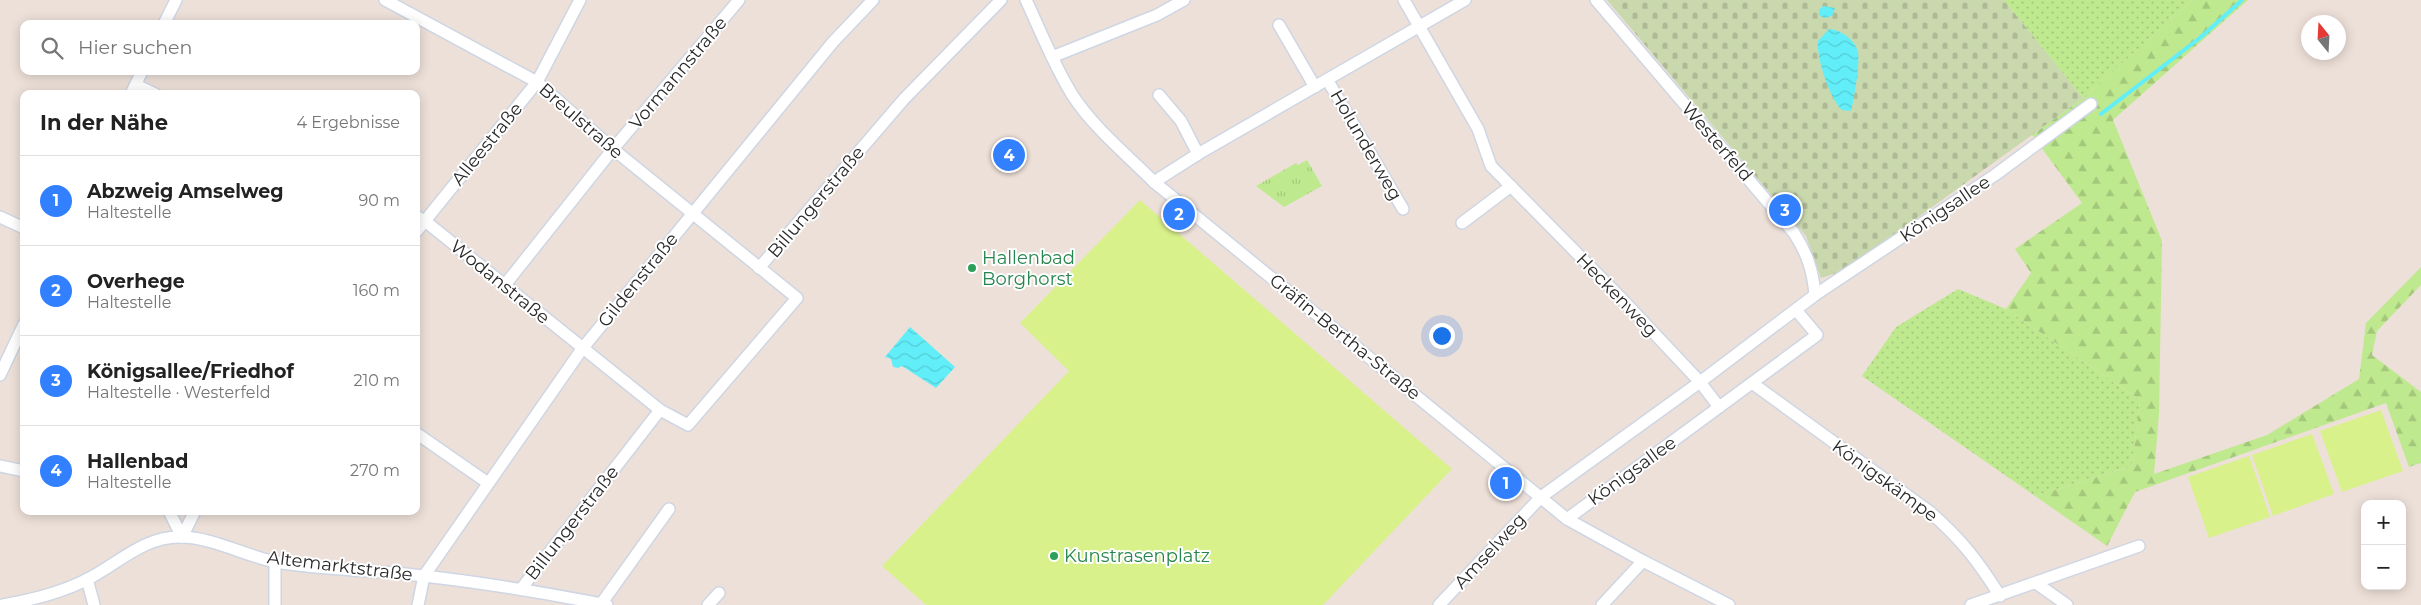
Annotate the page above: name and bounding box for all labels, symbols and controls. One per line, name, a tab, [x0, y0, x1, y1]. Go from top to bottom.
street label: Vormannstraße	[625, 12, 732, 134]
north arrow	[2301, 15, 2346, 60]
search box	[20, 20, 420, 75]
icon: search	[38, 34, 66, 62]
text: Hier suchen	[78, 36, 192, 59]
street label: Breulstraße	[534, 78, 628, 164]
street label: Holunderweg	[1325, 86, 1407, 204]
street label: Alleestraße	[447, 98, 527, 190]
street label: Westerfeld	[1677, 98, 1757, 186]
text: In der Nähe	[40, 110, 168, 135]
text: 4 Ergebnisse	[296, 113, 400, 132]
pin: 4	[993, 136, 1025, 174]
street label: Billungerstraße	[763, 142, 869, 262]
street label: Königsallee	[1896, 171, 1994, 247]
text: Abzweig Amselweg	[87, 180, 284, 203]
text: 1	[53, 191, 59, 210]
text: 90 m	[358, 191, 400, 210]
pin: 3	[1769, 191, 1801, 229]
pin: 2	[1163, 195, 1195, 233]
text: Haltestelle	[87, 203, 171, 222]
street label: Gildenstraße	[593, 228, 683, 332]
street label: Wodanstraße	[446, 235, 554, 329]
place label: Hallenbad Borghorst	[982, 247, 1075, 290]
street label: Heckenweg	[1572, 249, 1662, 341]
marker: Hallenbad Borghorst	[966, 262, 978, 274]
street label: Gräfin-Bertha-Straße	[1265, 269, 1425, 405]
text: Overhege	[87, 270, 185, 293]
text: 2	[51, 281, 61, 300]
text: 160 m	[353, 281, 400, 300]
text: Haltestelle	[87, 293, 171, 312]
your location	[1429, 323, 1455, 349]
text: Königsallee/Friedhof	[87, 360, 294, 383]
text: 3	[51, 371, 61, 390]
text: 210 m	[353, 371, 400, 390]
text: Haltestelle · Westerfeld	[87, 383, 271, 402]
street label: Königsallee	[1584, 432, 1681, 510]
street label: Königskämpe	[1828, 435, 1942, 527]
text: Hallenbad	[87, 450, 189, 473]
text: 4	[50, 461, 62, 480]
text: 270 m	[350, 461, 400, 480]
street label: Billungerstraße	[521, 461, 623, 584]
pin: 1	[1490, 464, 1522, 502]
text: Haltestelle	[87, 473, 171, 492]
map controls	[2361, 500, 2406, 590]
button: +	[2361, 500, 2406, 545]
street label: Amselweg	[1449, 509, 1531, 593]
place label: Kunstrasenplatz	[1064, 545, 1210, 567]
button: −	[2361, 545, 2406, 590]
street label: Altemarktstraße	[266, 546, 414, 586]
marker: Kunstrasenplatz	[1048, 550, 1060, 562]

